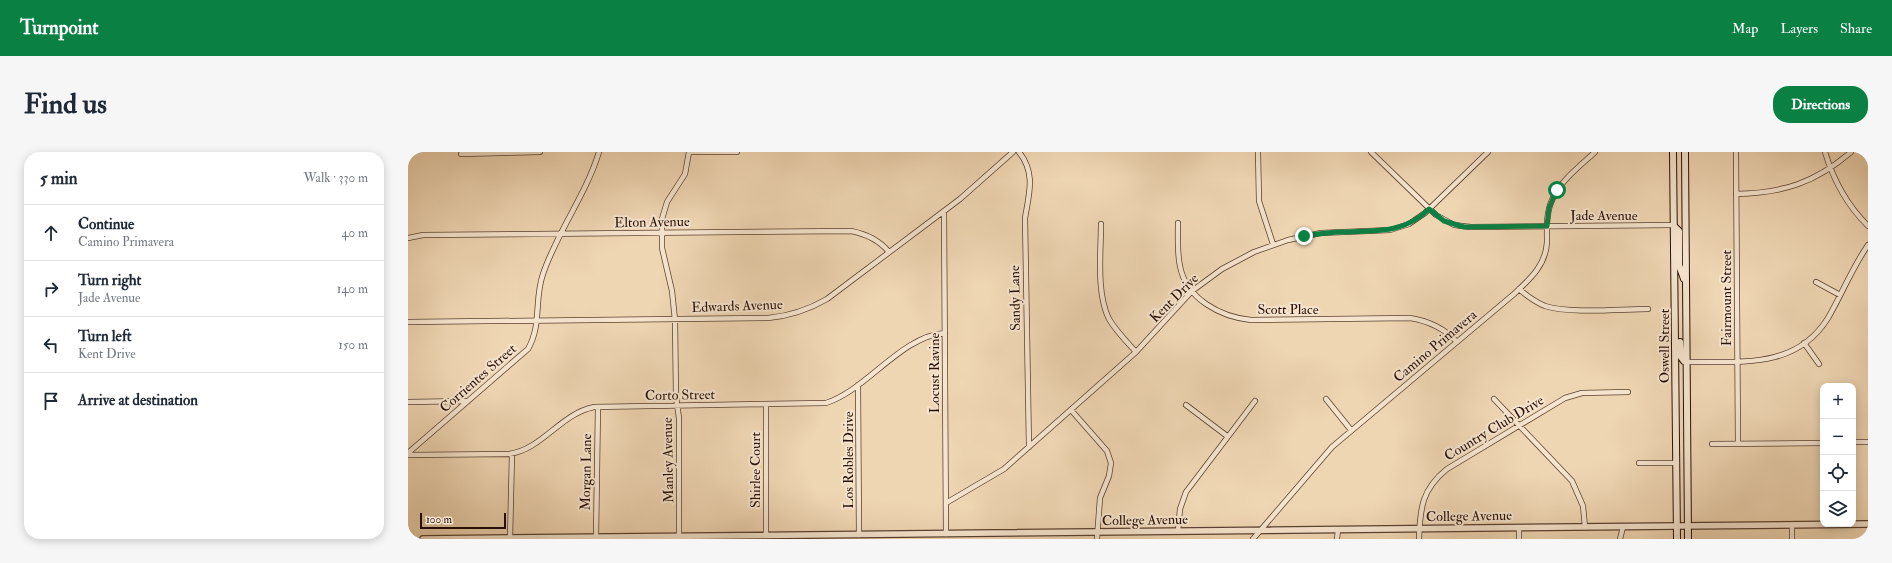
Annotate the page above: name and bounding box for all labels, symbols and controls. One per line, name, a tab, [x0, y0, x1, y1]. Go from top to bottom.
text: Turnpoint	[20, 16, 98, 40]
text: Map	[1732, 20, 1758, 37]
text: Layers	[1780, 20, 1818, 37]
text: Share	[1840, 20, 1872, 37]
button: Directions	[1773, 86, 1868, 123]
text: Find us	[24, 87, 107, 122]
text: 5 min	[40, 168, 78, 189]
text: Walk · 330 m	[304, 170, 368, 186]
route start	[1548, 181, 1566, 199]
street label: Jade Avenue	[1569, 207, 1638, 224]
street label: Elton Avenue	[614, 213, 690, 231]
text: Continue	[78, 215, 134, 234]
icon: ahead	[40, 222, 62, 244]
text: 40 m	[342, 225, 368, 241]
route end	[1295, 227, 1313, 245]
text: Camino Primavera	[78, 234, 174, 250]
street label: Fairmount Street	[1718, 249, 1735, 346]
street label: Sandy Lane	[1006, 265, 1025, 331]
street label: Kent Drive	[1146, 270, 1202, 326]
text: Turn right	[78, 271, 141, 290]
icon: right	[40, 278, 62, 300]
text: 140 m	[337, 281, 368, 297]
text: Jade Avenue	[78, 290, 141, 306]
street label: Edwards Avenue	[691, 296, 783, 316]
street label: Scott Place	[1257, 301, 1319, 318]
street label: Camino Primavera	[1390, 306, 1480, 386]
street label: Oswell Street	[1656, 308, 1673, 383]
text: Turn left	[78, 327, 132, 346]
street label: Locust Ravine	[926, 333, 943, 413]
icon: left	[40, 334, 62, 356]
text: 150 m	[338, 337, 368, 353]
street label: Corrientes Street	[436, 340, 520, 416]
text: Kent Drive	[78, 346, 136, 362]
map controls	[1820, 383, 1856, 527]
button: +	[1820, 383, 1856, 419]
street label: Corto Street	[645, 386, 716, 404]
icon: arrive	[40, 390, 62, 412]
text: Arrive at destination	[78, 391, 198, 410]
street label: Country Club Drive	[1441, 392, 1547, 465]
street label: Los Robles Drive	[840, 411, 857, 509]
street label: Manley Avenue	[659, 417, 678, 503]
button: −	[1820, 419, 1856, 455]
street label: Shirlee Court	[747, 431, 764, 508]
street label: Morgan Lane	[577, 433, 595, 511]
button: locate	[1820, 455, 1856, 491]
button: layers	[1820, 491, 1856, 527]
street label: College Avenue	[1426, 507, 1512, 525]
scale bar	[420, 511, 506, 530]
street label: College Avenue	[1102, 511, 1188, 529]
text: 100 m	[426, 513, 452, 526]

